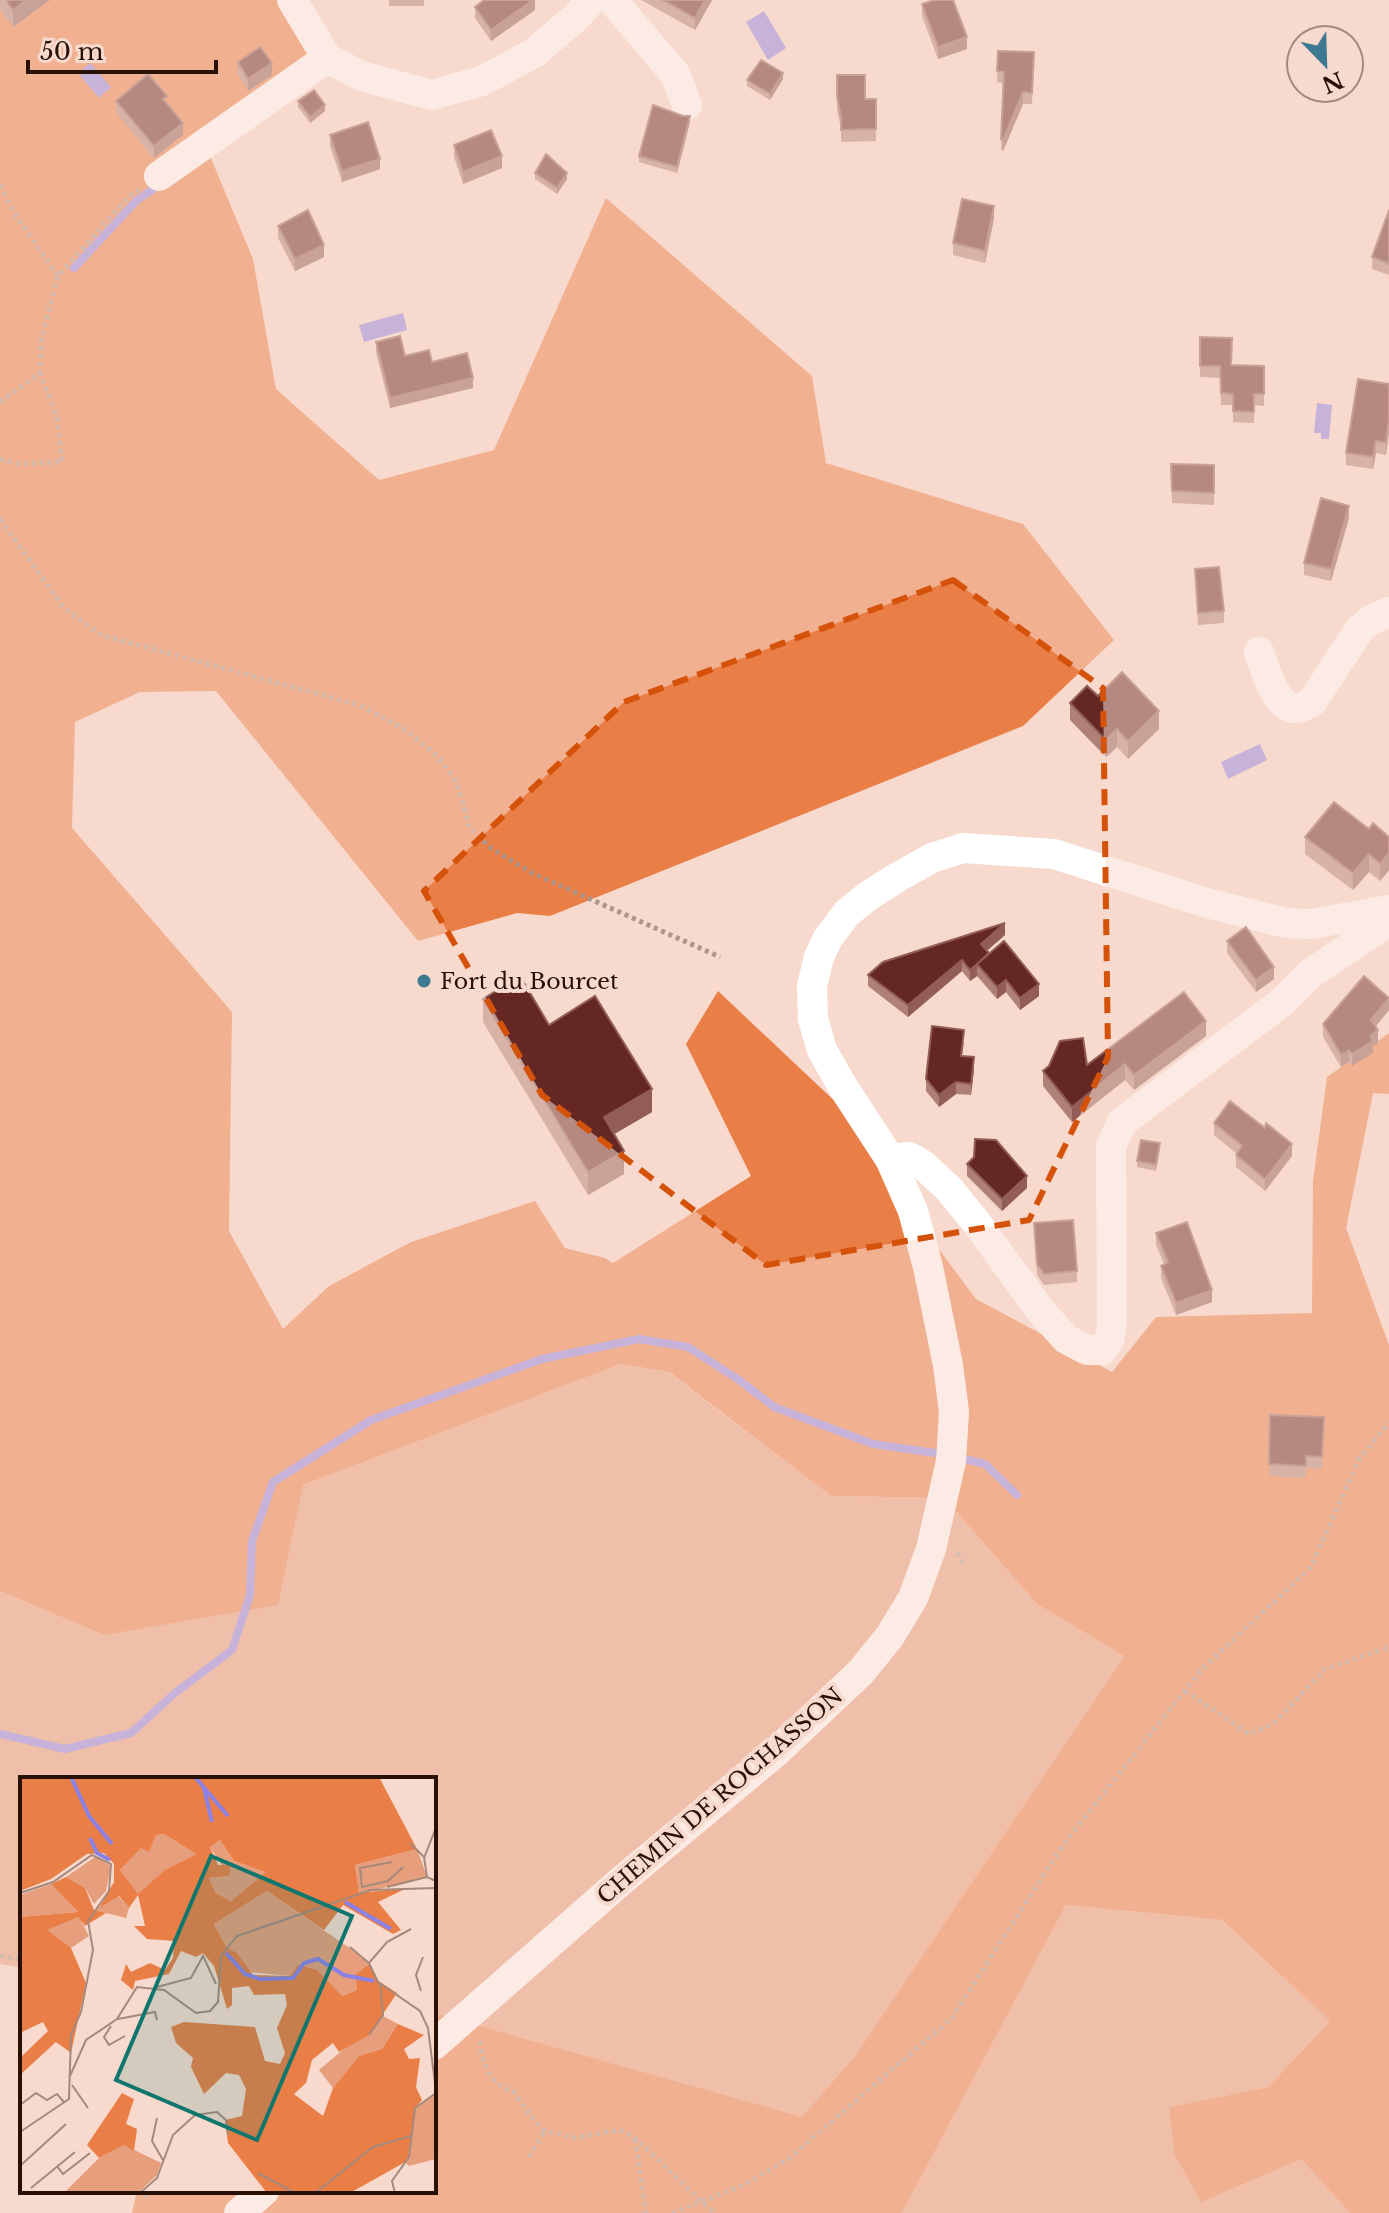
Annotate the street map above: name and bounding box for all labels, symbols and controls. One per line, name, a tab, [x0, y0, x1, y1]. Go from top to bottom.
scale bar	[28, 24, 216, 74]
north arrow	[1285, 24, 1365, 104]
text: 50 m	[40, 37, 104, 66]
text: N	[1318, 65, 1347, 99]
place label: Fort du Bourcet	[440, 968, 619, 995]
marker: Fort du Bourcet	[415, 972, 433, 990]
street label: CHEMIN DE ROCHASSON	[592, 1682, 848, 1910]
inset map	[20, 1777, 436, 2193]

